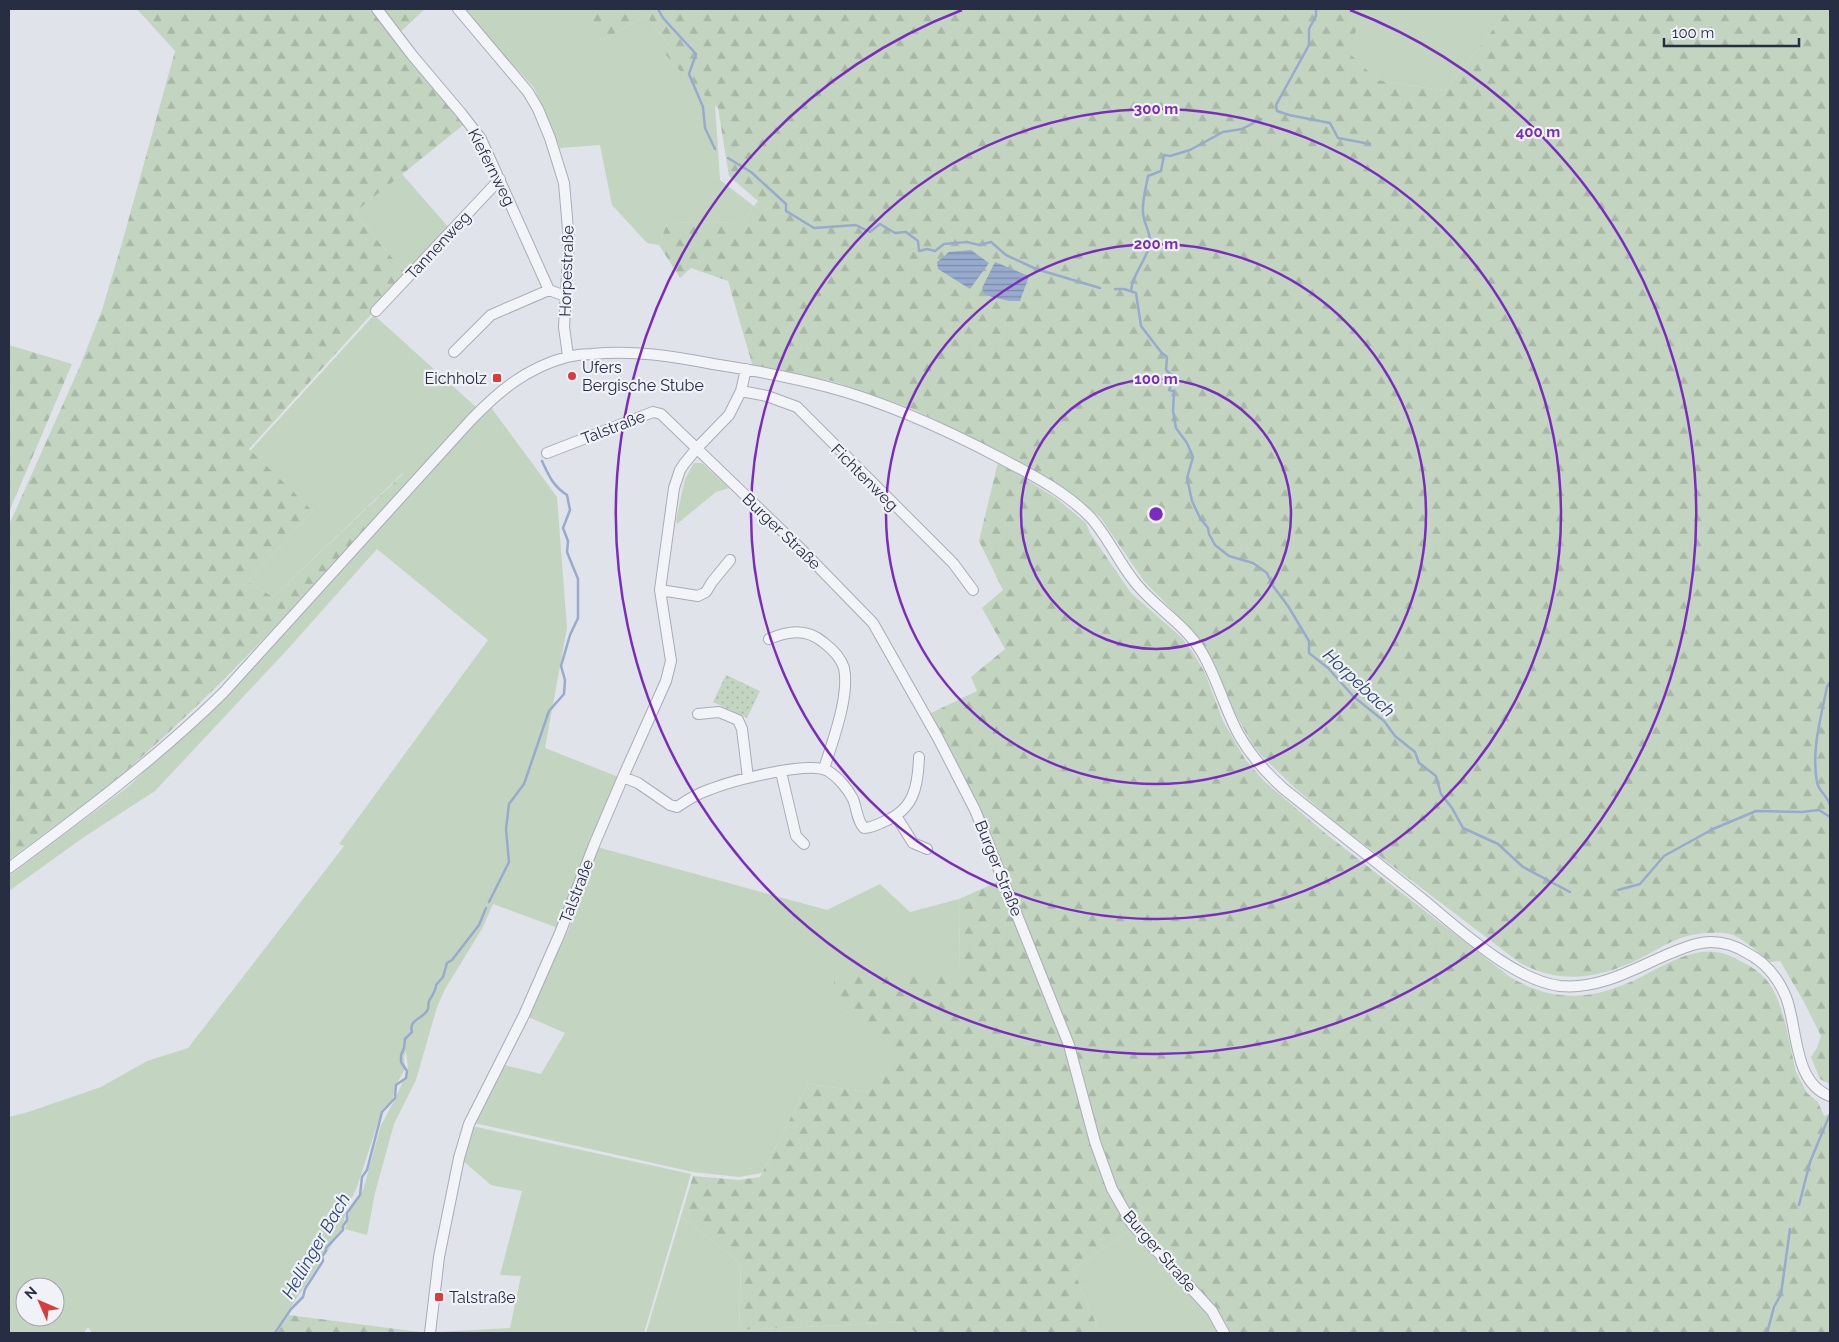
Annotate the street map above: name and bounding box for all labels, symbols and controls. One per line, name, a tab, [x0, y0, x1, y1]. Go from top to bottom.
scale bar	[1664, 15, 1799, 47]
text: 100 m	[1672, 24, 1714, 42]
text: 300 m	[1134, 100, 1178, 118]
text: 400 m	[1516, 123, 1560, 141]
street label: Kiefernweg	[464, 125, 519, 209]
street label: Tannenweg	[402, 207, 475, 283]
street label: Horpestraße	[555, 225, 578, 317]
text: 200 m	[1134, 235, 1178, 253]
place label: Ufers Bergische Stube	[582, 358, 704, 395]
place label: Eichholz	[425, 369, 487, 388]
marker: Ufers Bergische Stube	[566, 370, 578, 382]
text: 100 m	[1134, 370, 1178, 388]
marker: Eichholz	[491, 372, 503, 384]
street label: Talstraße	[579, 407, 648, 448]
street label: Fichtenweg	[827, 440, 902, 515]
street label: Burger Straße	[739, 489, 825, 573]
centre of rings	[1147, 505, 1165, 523]
water label: Horpebach	[1319, 644, 1400, 721]
street label: Burger Straße	[971, 818, 1026, 919]
street label: Talstraße	[556, 857, 597, 926]
water label: Hellinger Bach	[277, 1189, 354, 1302]
street label: Burger Straße	[1119, 1207, 1200, 1296]
north arrow	[15, 1277, 65, 1327]
text: N	[21, 1283, 40, 1302]
place label: Talstraße	[449, 1288, 516, 1307]
marker: Talstraße	[433, 1291, 445, 1303]

